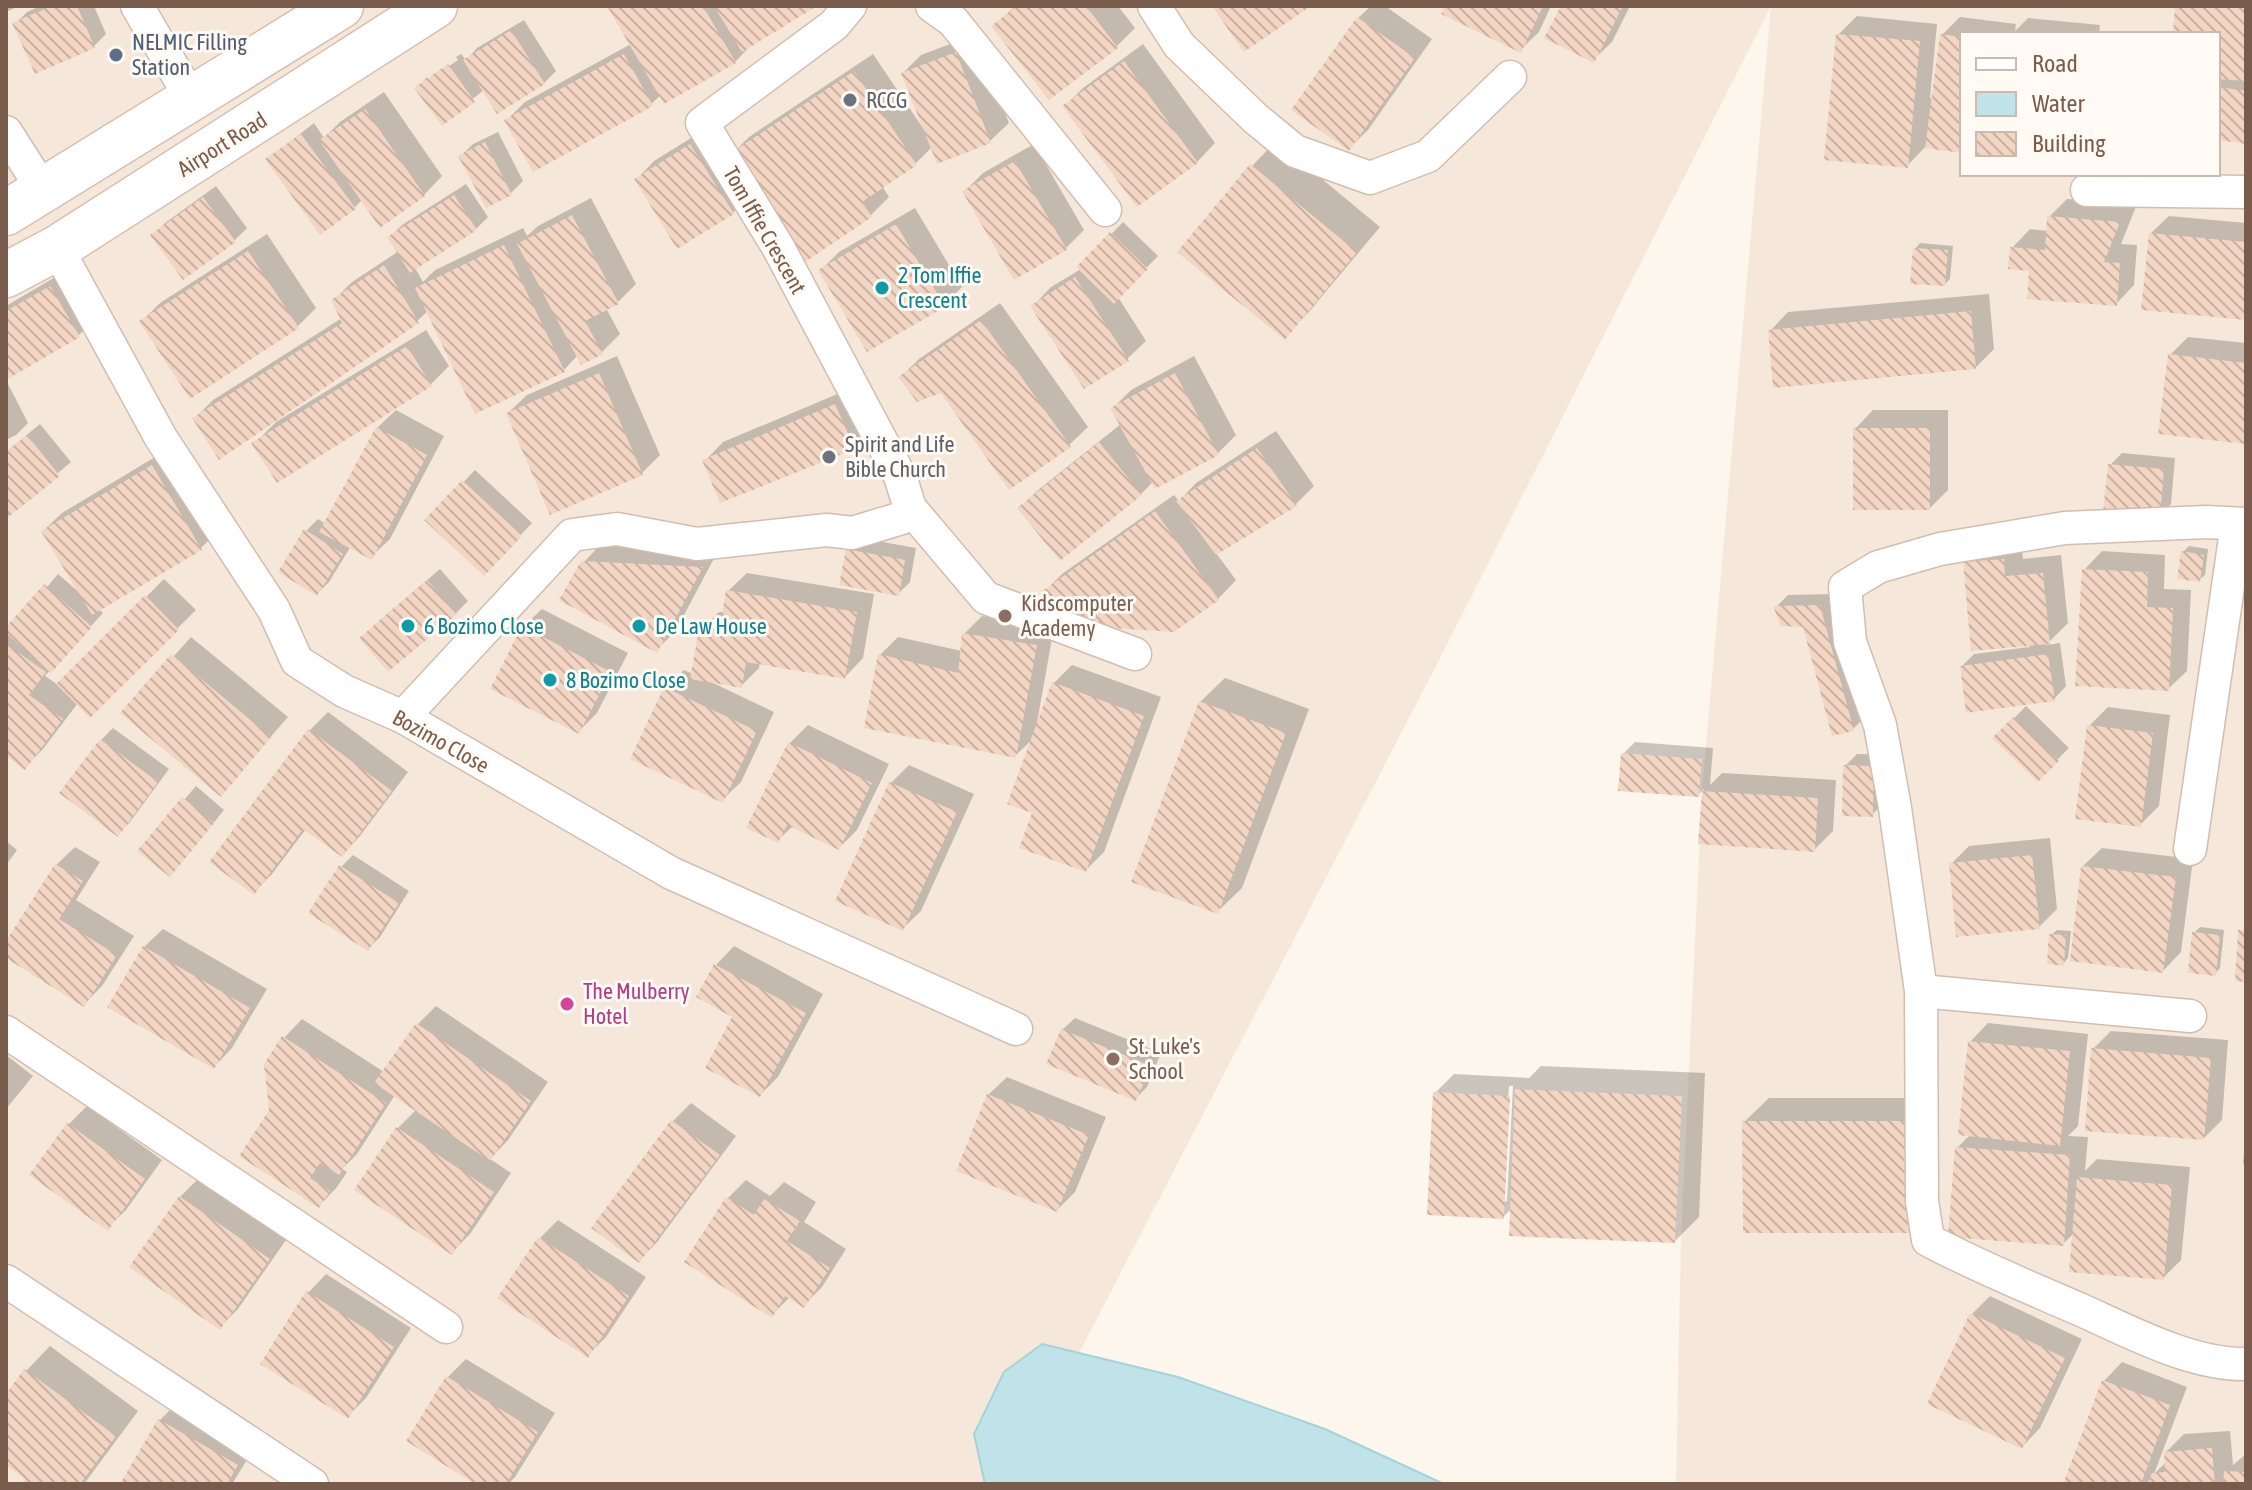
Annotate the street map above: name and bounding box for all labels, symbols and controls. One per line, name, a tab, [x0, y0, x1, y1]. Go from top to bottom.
place label: NELMIC Filling Station	[132, 29, 247, 80]
legend	[1960, 32, 2220, 176]
marker: NELMIC Filling Station	[107, 46, 125, 64]
text: Road	[2032, 50, 2078, 77]
place label: RCCG	[866, 87, 907, 113]
text: Water	[2032, 90, 2085, 117]
marker: RCCG	[841, 91, 859, 109]
street label: Airport Road	[172, 106, 272, 182]
text: Building	[2032, 130, 2106, 157]
street label: Tom Iffie Crescent	[718, 162, 812, 298]
place label: 2 Tom Iffie Crescent	[898, 262, 981, 313]
marker: 2 Tom Iffie Crescent	[873, 279, 891, 297]
place label: Spirit and Life Bible Church	[845, 431, 955, 482]
marker: Spirit and Life Bible Church	[820, 448, 838, 466]
place label: Kidscomputer Academy	[1021, 590, 1134, 641]
marker: Kidscomputer Academy	[996, 607, 1014, 625]
place label: 6 Bozimo Close	[424, 613, 544, 639]
place label: De Law House	[655, 613, 767, 639]
marker: 6 Bozimo Close	[399, 617, 417, 635]
marker: De Law House	[630, 617, 648, 635]
place label: 8 Bozimo Close	[566, 667, 686, 693]
marker: 8 Bozimo Close	[541, 671, 559, 689]
street label: Bozimo Close	[388, 704, 494, 778]
place label: The Mulberry Hotel	[583, 978, 690, 1029]
marker: The Mulberry Hotel	[558, 995, 576, 1013]
place label: St. Luke's School	[1129, 1033, 1201, 1084]
marker: St. Luke's School	[1104, 1050, 1122, 1068]

